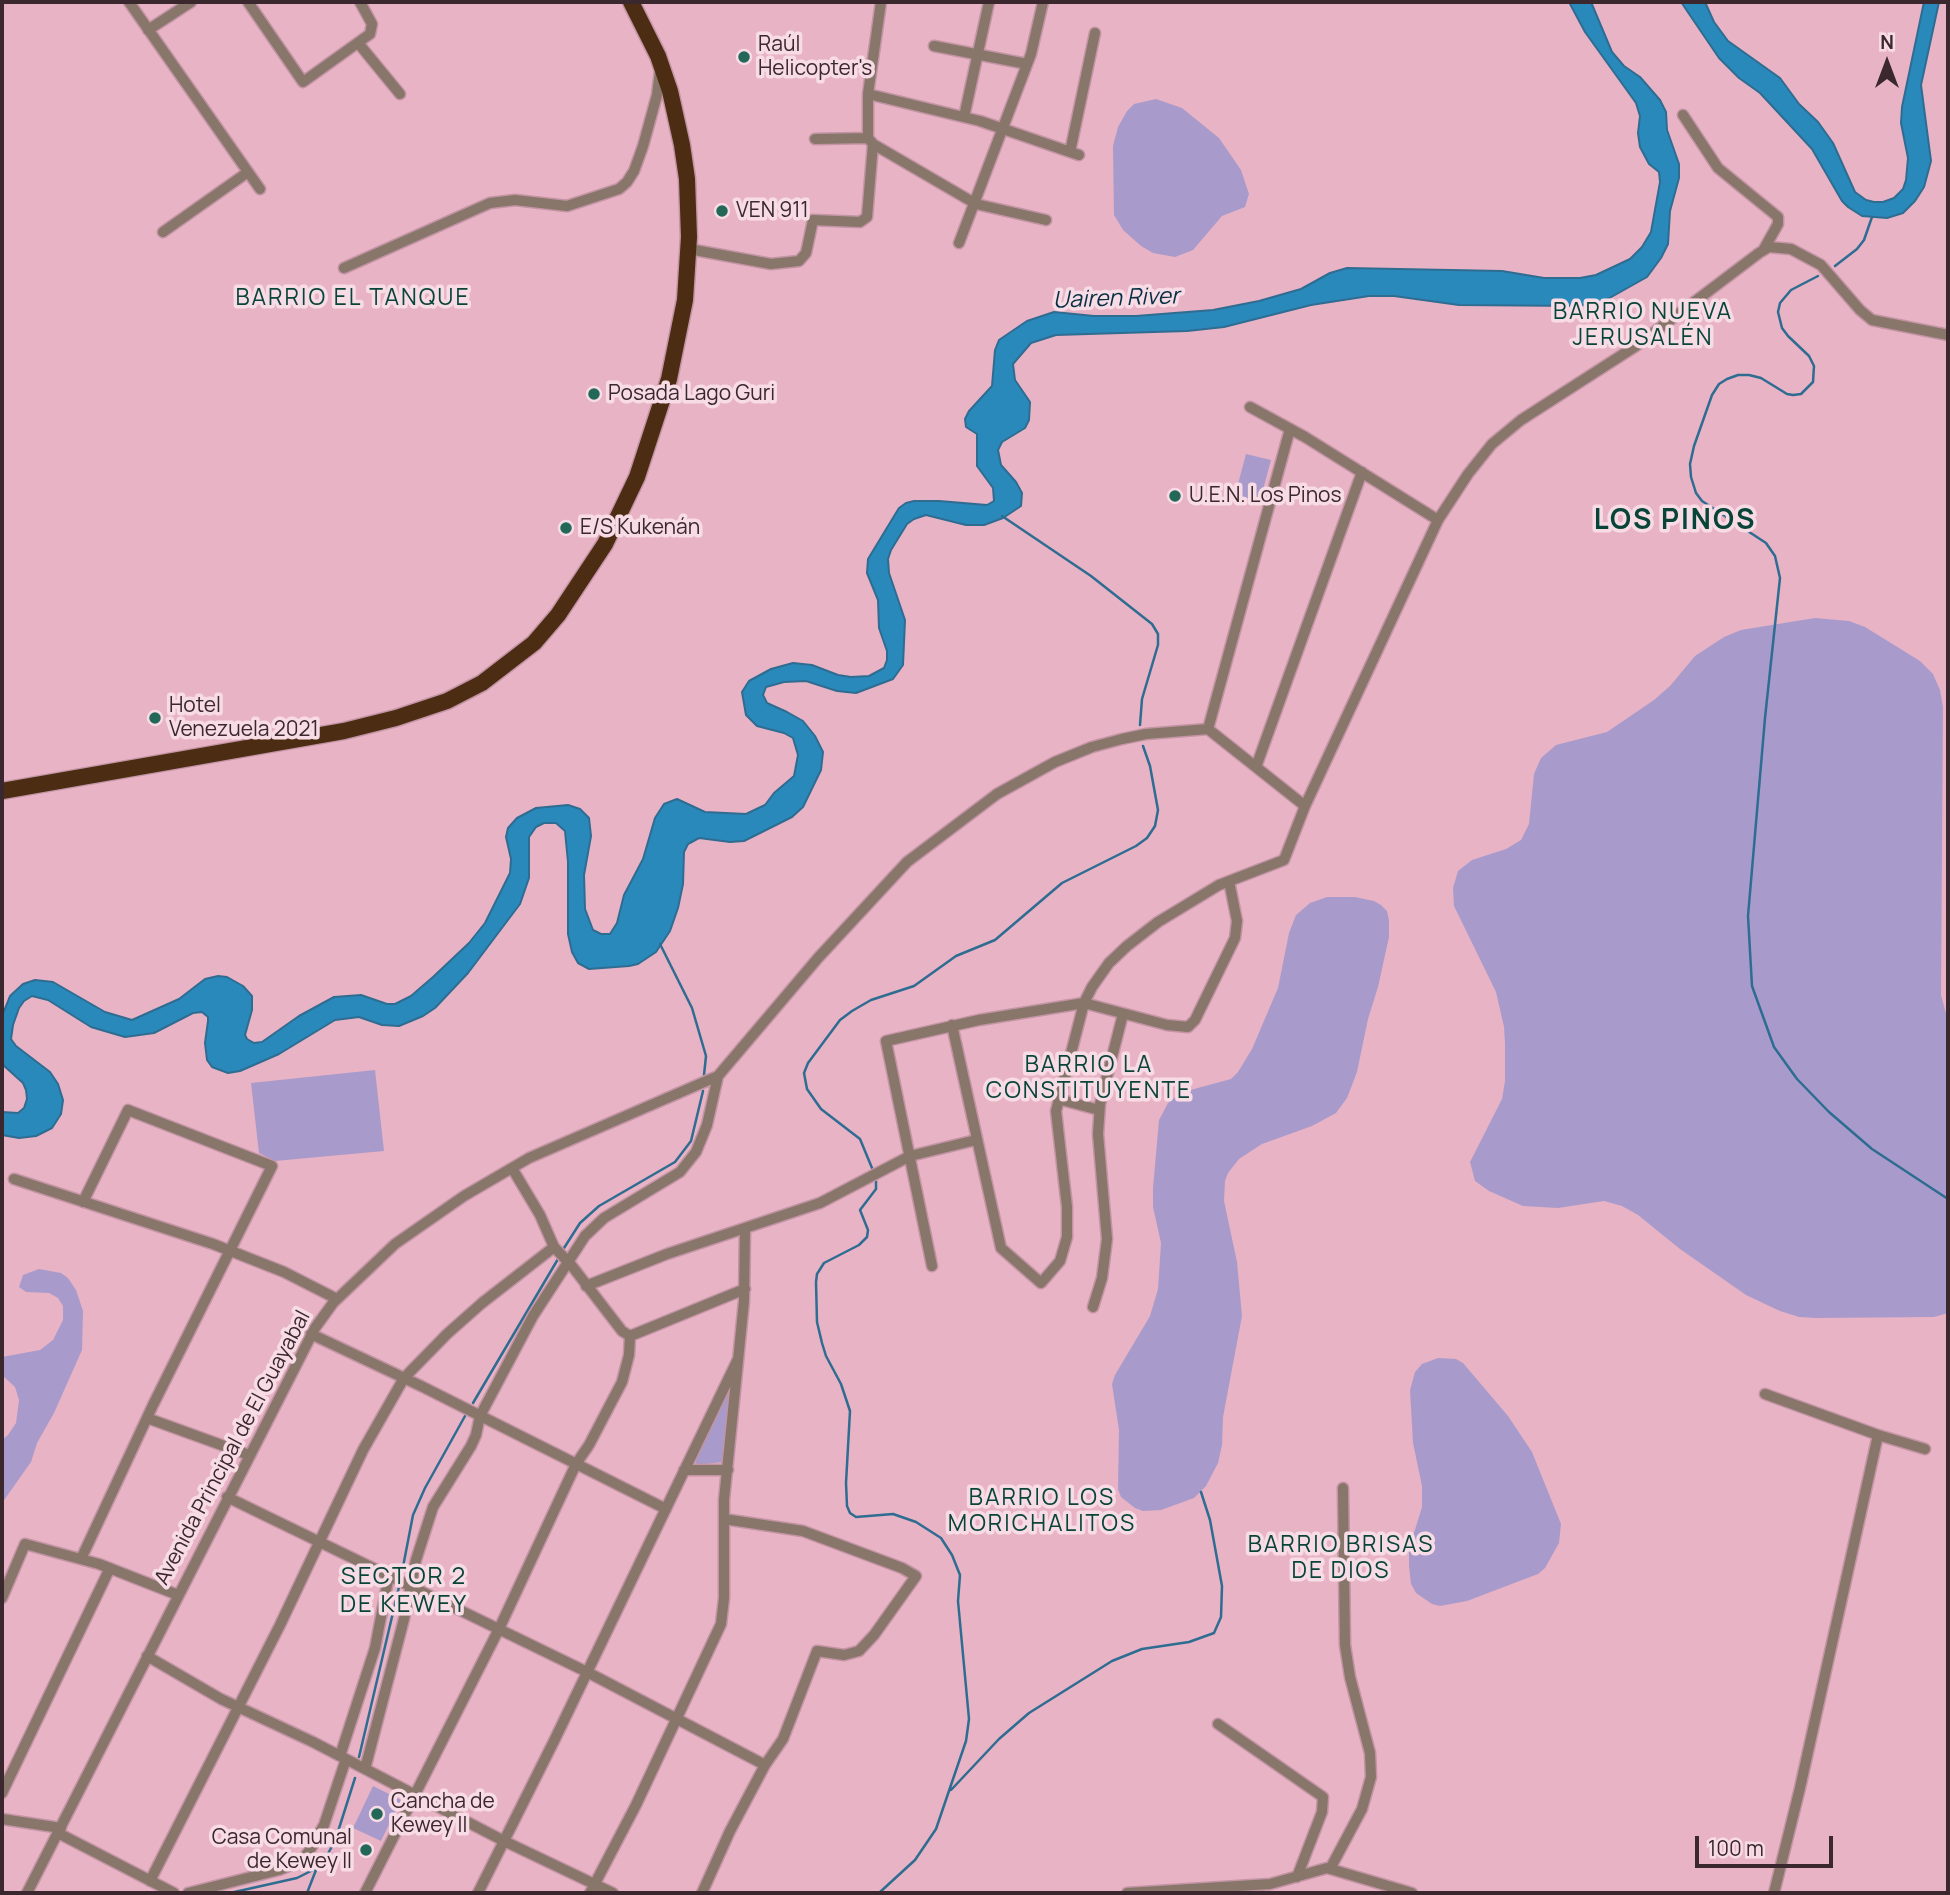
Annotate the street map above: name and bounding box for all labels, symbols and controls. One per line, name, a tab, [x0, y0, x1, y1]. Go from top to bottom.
north arrow	[1852, 28, 1922, 98]
text: N	[1880, 29, 1894, 55]
place label: Raúl Helicopter's	[758, 32, 872, 82]
marker: Raúl Helicopter's	[736, 49, 752, 65]
place label: VEN 911	[736, 198, 809, 224]
marker: VEN 911	[714, 203, 730, 219]
water label: Uairen River	[1052, 283, 1180, 315]
district label: BARRIO EL TANQUE	[237, 285, 469, 313]
district label: BARRIO NUEVA JERUSALÉN	[1554, 299, 1732, 353]
place label: Posada Lago Guri	[608, 381, 775, 407]
marker: Posada Lago Guri	[586, 386, 602, 402]
place label: U.E.N. Los Pinos	[1189, 483, 1341, 509]
marker: U.E.N. Los Pinos	[1167, 488, 1183, 504]
district label: LOS PINOS	[1595, 504, 1755, 538]
place label: E/S Kukenán	[580, 515, 700, 541]
marker: E/S Kukenán	[558, 520, 574, 536]
place label: Hotel Venezuela 2021	[169, 693, 319, 743]
marker: Hotel Venezuela 2021	[147, 710, 163, 726]
district label: BARRIO LA CONSTITUYENTE	[987, 1052, 1191, 1106]
street label: Avenida Principal de El Guayabal	[150, 1307, 316, 1589]
district label: BARRIO LOS MORICHALITOS	[949, 1485, 1135, 1539]
district label: BARRIO BRISAS DE DIOS	[1249, 1532, 1433, 1586]
district label: SECTOR 2 DE KEWEY	[341, 1563, 467, 1619]
place label: Cancha de Kewey II	[391, 1789, 495, 1839]
marker: Cancha de Kewey II	[369, 1806, 385, 1822]
scale bar	[1698, 1822, 1836, 1866]
place label: Casa Comunal de Kewey II	[212, 1825, 352, 1875]
text: 100 m	[1708, 1834, 1764, 1862]
marker: Casa Comunal de Kewey II	[358, 1842, 374, 1858]

